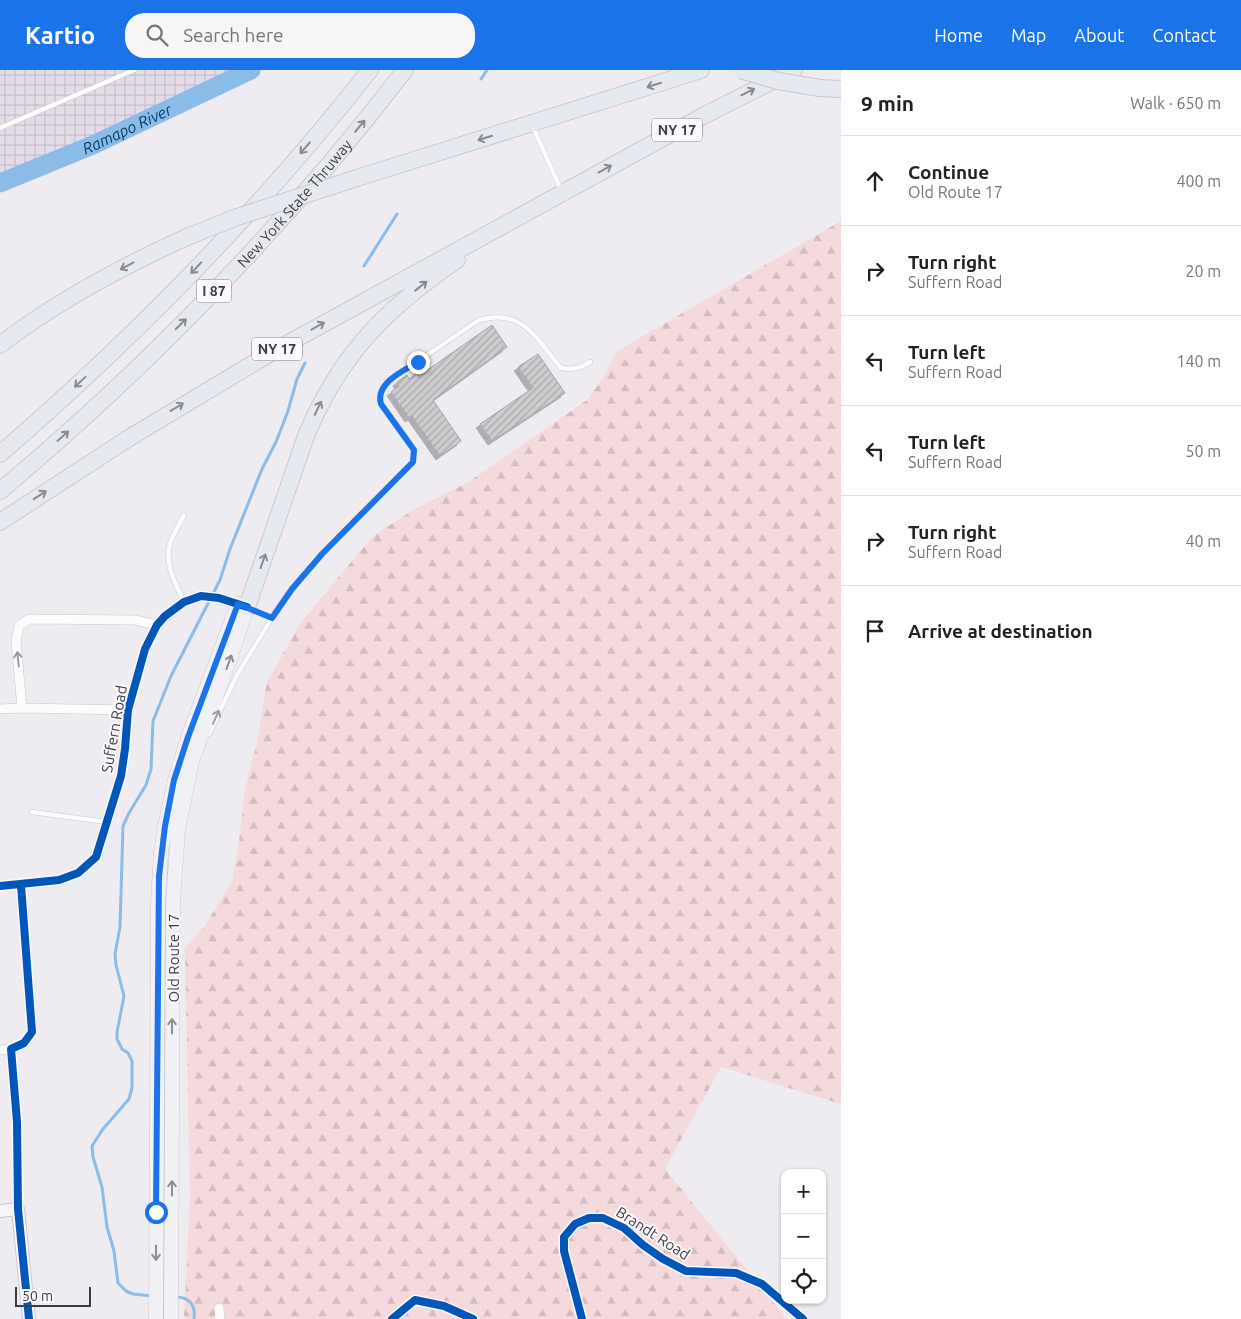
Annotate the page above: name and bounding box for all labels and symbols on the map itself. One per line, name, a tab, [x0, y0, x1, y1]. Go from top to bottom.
one-way arrow	[647, 80, 663, 90]
one-way arrow	[740, 87, 755, 96]
water label: Ramapo River	[80, 100, 175, 157]
road number: NY 17	[652, 118, 702, 142]
one-way arrow	[355, 120, 366, 133]
one-way arrow	[477, 133, 493, 143]
street label: New York State Thruway	[233, 136, 355, 270]
one-way arrow	[300, 142, 311, 155]
one-way arrow	[597, 164, 612, 173]
one-way arrow	[120, 262, 135, 271]
one-way arrow	[190, 262, 202, 275]
road number: I 87	[196, 280, 232, 302]
one-way arrow	[415, 280, 428, 291]
one-way arrow	[175, 318, 187, 331]
one-way arrow	[310, 321, 325, 330]
road number: NY 17	[252, 338, 302, 360]
route end	[407, 351, 430, 374]
one-way arrow	[73, 376, 86, 388]
one-way arrow	[313, 401, 323, 416]
one-way arrow	[170, 402, 184, 412]
one-way arrow	[57, 431, 70, 442]
one-way arrow	[33, 490, 47, 500]
one-way arrow	[259, 554, 268, 570]
one-way arrow	[13, 651, 22, 667]
one-way arrow	[225, 655, 234, 670]
street label: Suffern Road	[98, 684, 130, 774]
one-way arrow	[212, 710, 222, 725]
street label: Old Route 17	[165, 914, 182, 1002]
one-way arrow	[168, 1018, 177, 1034]
one-way arrow	[167, 1181, 177, 1197]
route start	[145, 1201, 168, 1224]
street label: Brandt Road	[613, 1203, 693, 1263]
one-way arrow	[151, 1244, 161, 1261]
scale bar	[15, 1284, 91, 1307]

